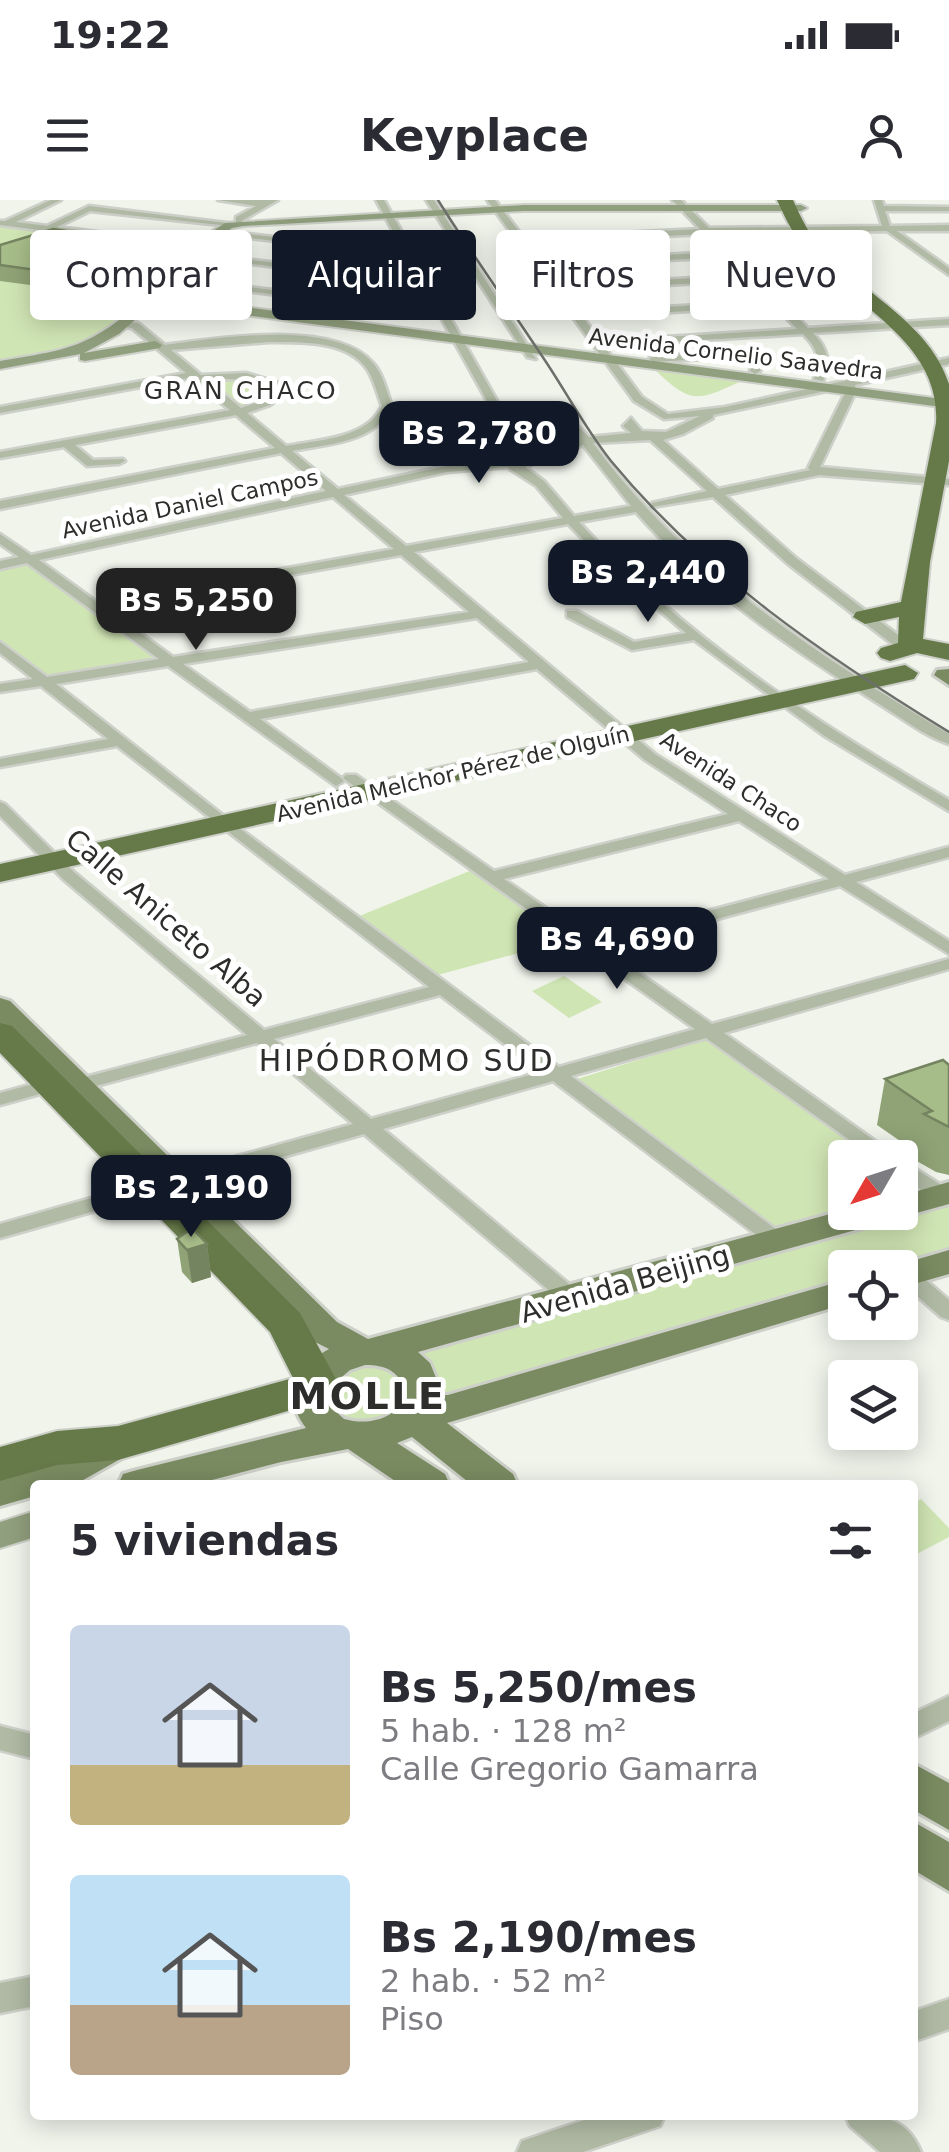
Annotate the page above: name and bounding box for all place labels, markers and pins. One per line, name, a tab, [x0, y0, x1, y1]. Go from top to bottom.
pin: Bs 2,780	[376, 401, 582, 486]
pin: Bs 2,440	[545, 540, 751, 625]
pin: Bs 5,250	[93, 568, 299, 653]
pin: Bs 4,690	[514, 907, 720, 992]
pin: Bs 2,190	[88, 1155, 294, 1240]

